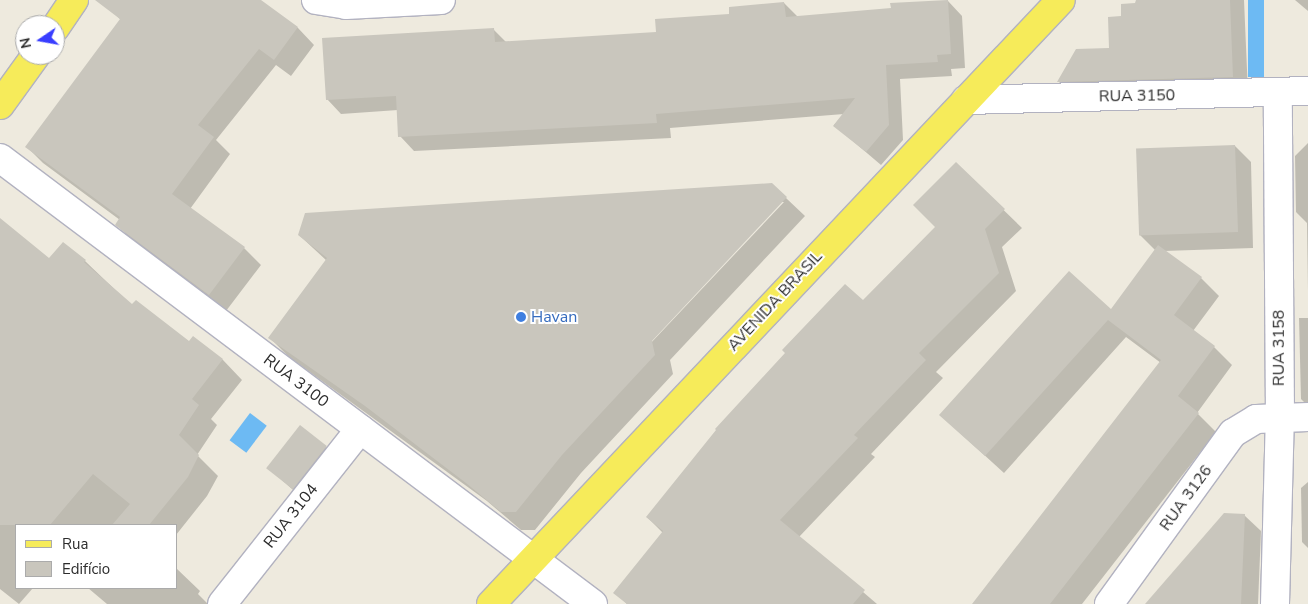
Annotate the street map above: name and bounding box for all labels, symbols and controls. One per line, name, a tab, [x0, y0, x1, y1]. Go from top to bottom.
north arrow	[15, 15, 65, 65]
text: N	[15, 36, 36, 50]
street label: RUA 3150	[1099, 86, 1175, 106]
street label: AVENIDA BRASIL	[724, 247, 826, 355]
place label: Havan	[531, 307, 577, 327]
street label: RUA 3158	[1269, 310, 1289, 386]
marker: Havan	[515, 311, 527, 323]
street label: RUA 3100	[260, 350, 332, 412]
street label: RUA 3126	[1156, 461, 1216, 535]
street label: RUA 3104	[260, 480, 322, 552]
legend	[15, 524, 178, 589]
text: Rua	[62, 534, 88, 554]
text: Edifício	[62, 559, 110, 579]

